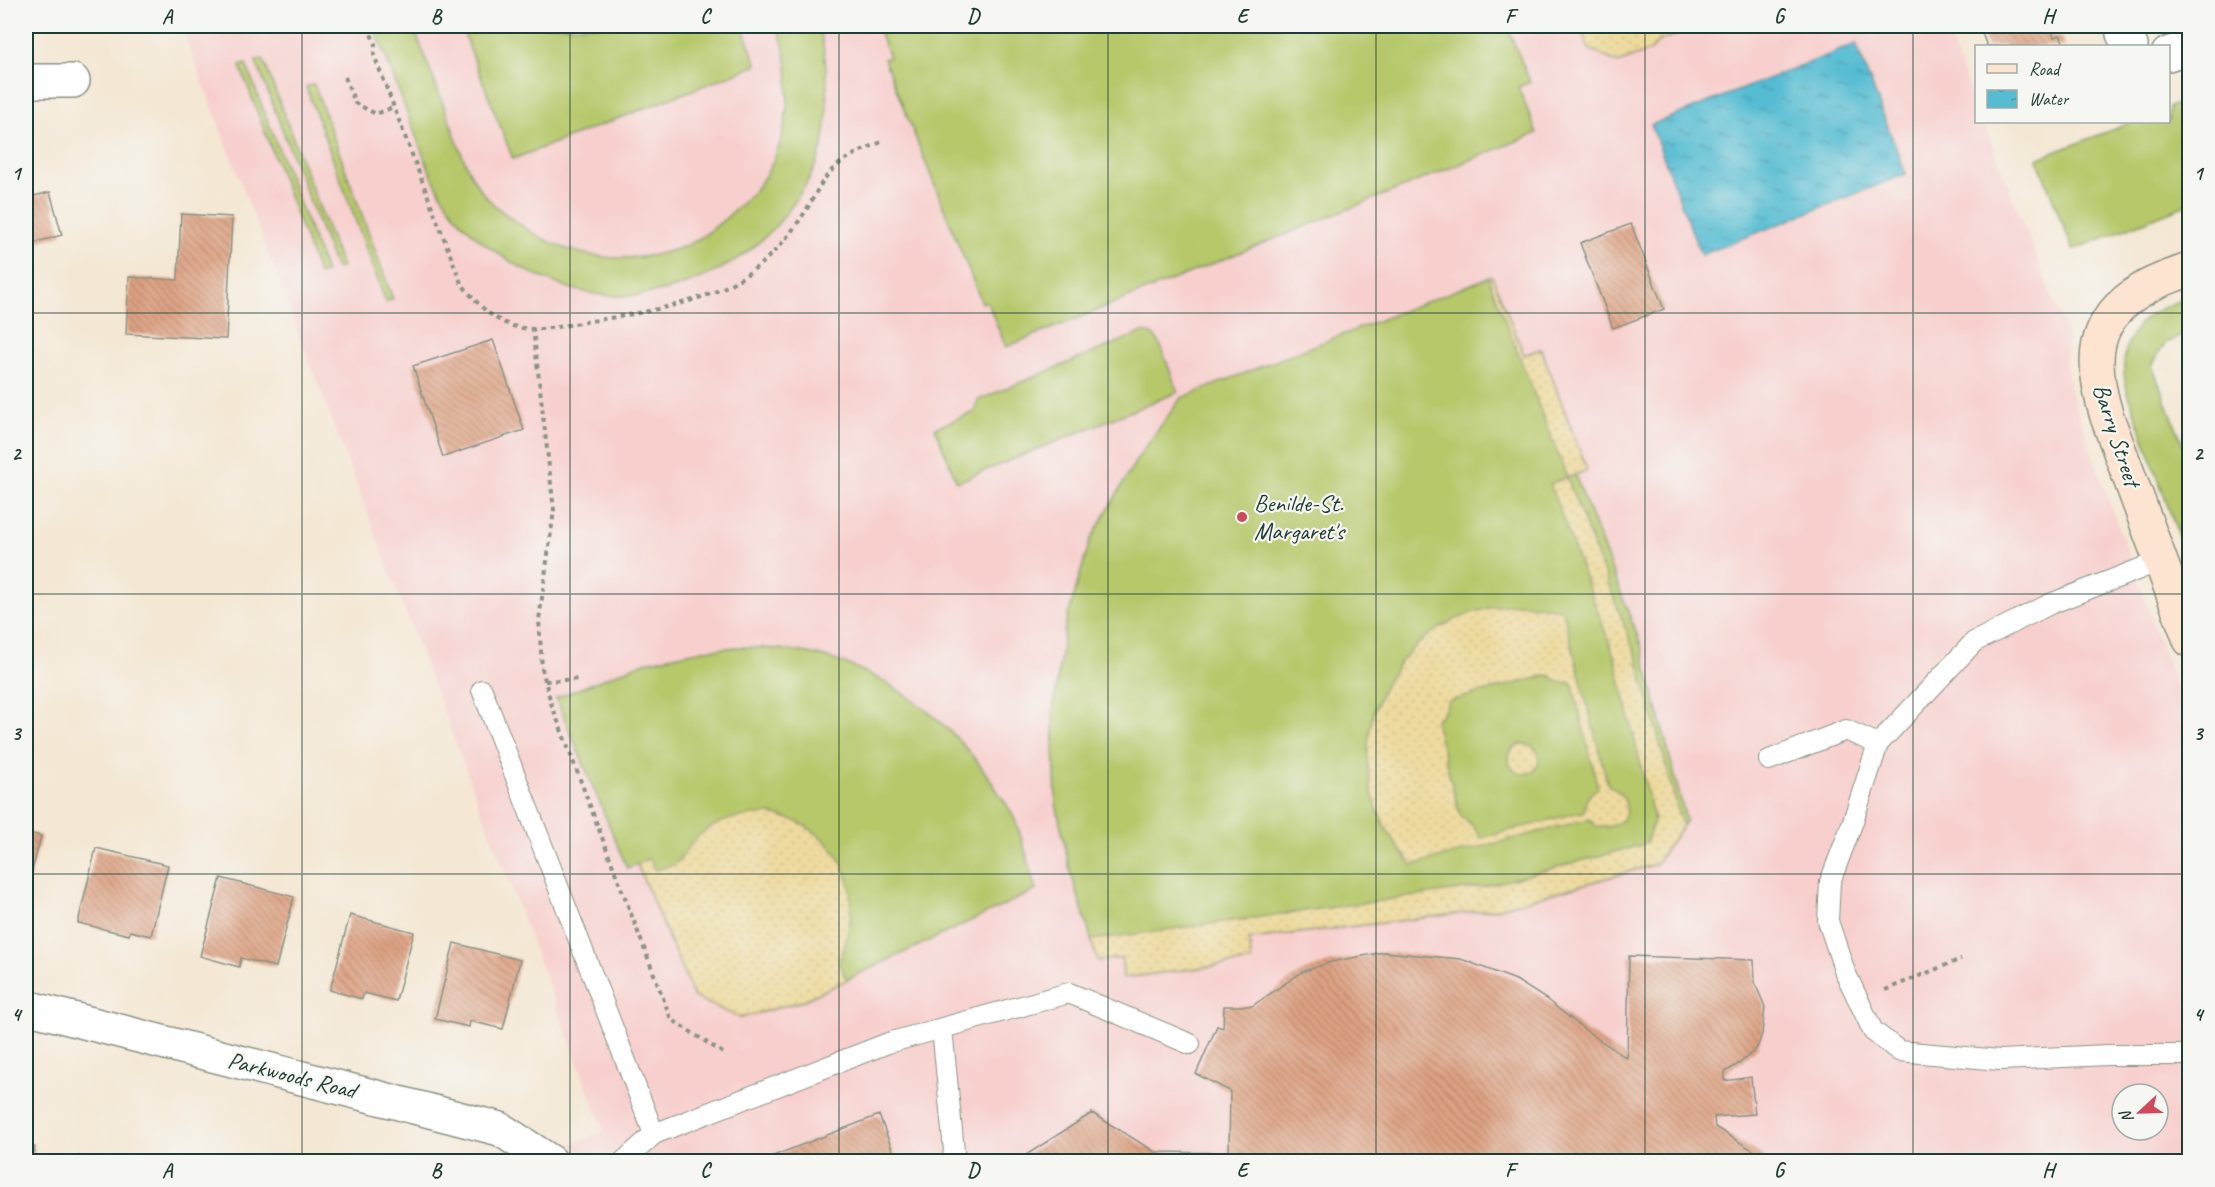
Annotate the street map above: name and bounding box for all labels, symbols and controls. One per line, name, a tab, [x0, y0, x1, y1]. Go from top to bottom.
text: A	[162, 4, 174, 29]
text: B	[431, 4, 443, 29]
text: C	[700, 4, 712, 29]
text: D	[967, 4, 981, 29]
text: E	[1237, 4, 1251, 29]
text: F	[1505, 4, 1519, 29]
text: G	[1774, 4, 1787, 29]
text: H	[2042, 4, 2057, 29]
legend	[1975, 45, 2170, 123]
text: Road	[2029, 58, 2062, 80]
text: Water	[2029, 88, 2070, 110]
text: 1	[12, 161, 23, 186]
text: 1	[2194, 161, 2205, 186]
street label: Barry Street	[2086, 380, 2149, 493]
text: 2	[12, 441, 23, 466]
text: 2	[2194, 441, 2205, 466]
place label: Benilde-St. Margaret's	[1254, 488, 1347, 546]
marker: Benilde-St. Margaret's	[1235, 510, 1249, 524]
text: 3	[12, 721, 23, 746]
text: 3	[2194, 721, 2205, 746]
text: 4	[12, 1002, 24, 1027]
text: 4	[2194, 1002, 2206, 1027]
street label: Parkwoods Road	[225, 1045, 363, 1106]
north arrow	[2110, 1082, 2170, 1142]
text: N	[2115, 1106, 2138, 1126]
text: A	[162, 1158, 174, 1183]
text: B	[431, 1158, 443, 1183]
text: C	[700, 1158, 712, 1183]
text: D	[967, 1158, 981, 1183]
text: E	[1237, 1158, 1251, 1183]
text: F	[1505, 1158, 1519, 1183]
text: G	[1774, 1158, 1787, 1183]
text: H	[2042, 1158, 2057, 1183]

